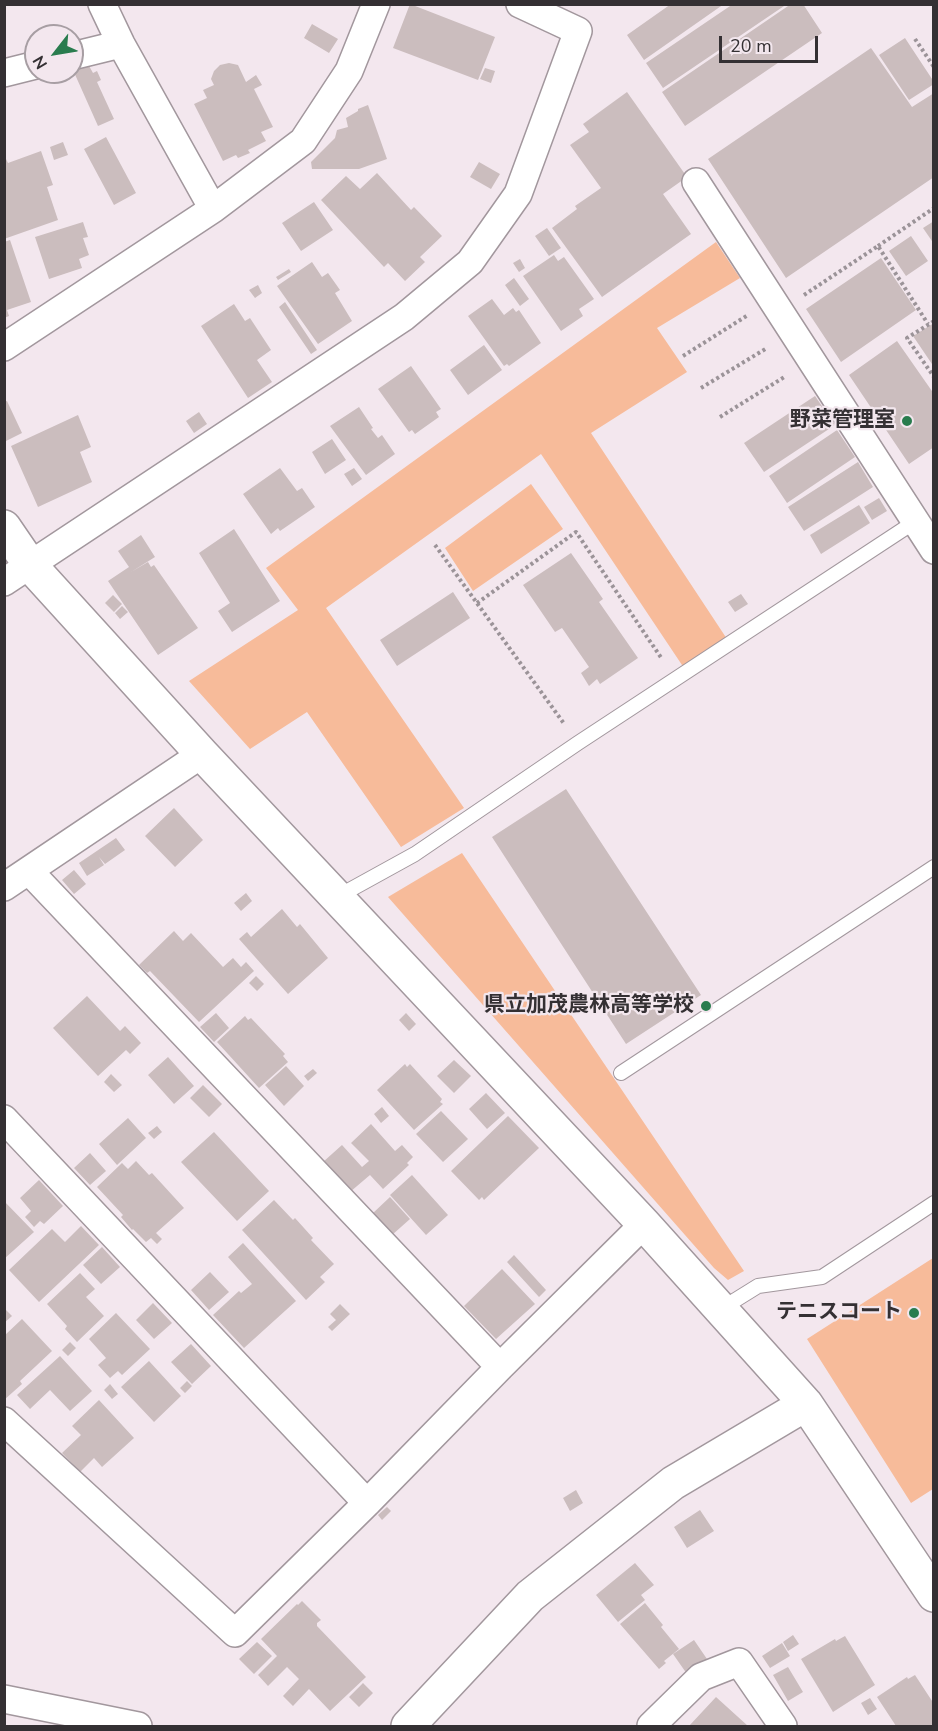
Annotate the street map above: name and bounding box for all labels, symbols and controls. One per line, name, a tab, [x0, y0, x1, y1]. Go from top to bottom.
north arrow	[24, 24, 84, 84]
scale bar	[722, 24, 821, 62]
text: 20 m	[730, 34, 772, 58]
text: N	[28, 51, 53, 73]
place label: 野菜管理室	[790, 408, 895, 434]
marker: 野菜管理室	[900, 414, 914, 428]
place label: 県立加茂農林高等学校	[484, 993, 694, 1019]
marker: 県立加茂農林高等学校	[699, 999, 713, 1013]
place label: テニスコート	[776, 1300, 902, 1326]
marker: テニスコート	[907, 1306, 921, 1320]

